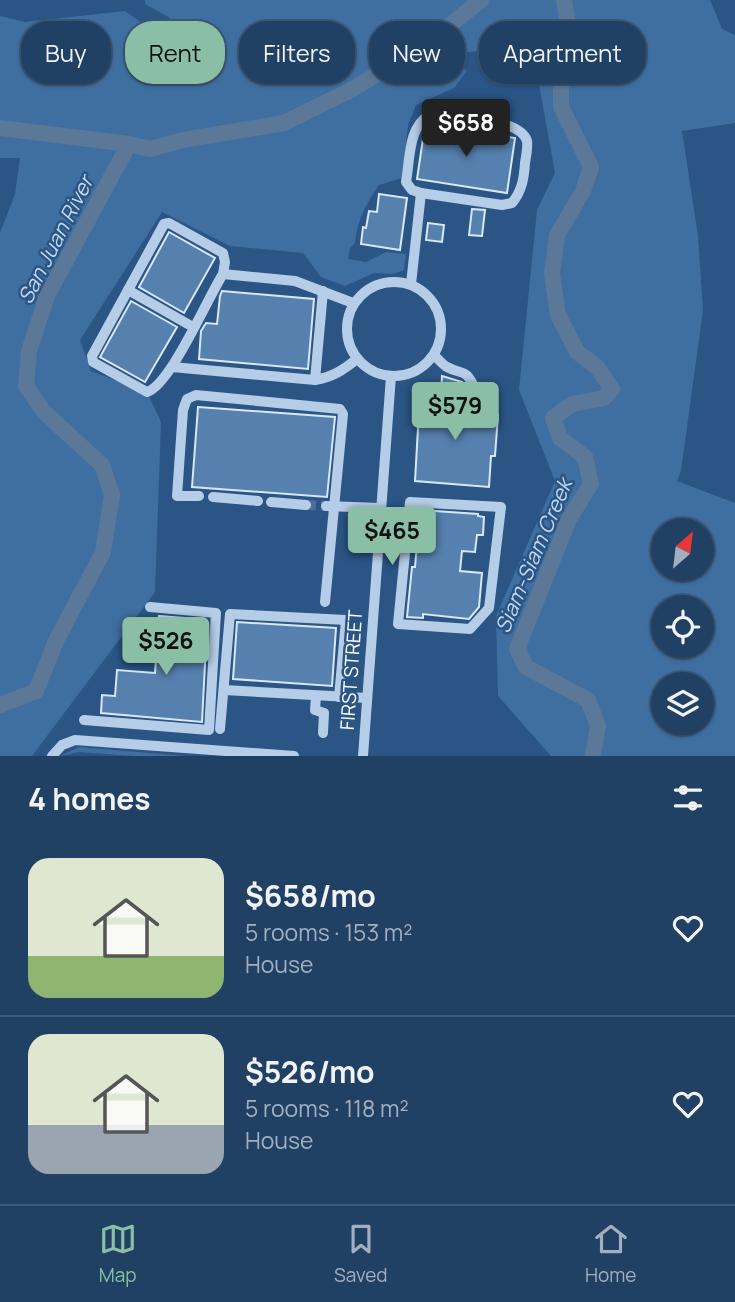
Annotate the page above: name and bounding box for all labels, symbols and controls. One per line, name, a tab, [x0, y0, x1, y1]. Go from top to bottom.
chip: Buy	[21, 21, 111, 84]
chip: Rent	[125, 21, 225, 84]
chip: Filters	[239, 21, 355, 84]
chip: New	[369, 21, 465, 84]
chip: Apartment	[479, 21, 646, 84]
pin: $658	[425, 100, 507, 159]
text: $658	[438, 106, 494, 138]
water label: San Juan River	[11, 169, 100, 308]
pin: $579	[414, 382, 496, 442]
text: $579	[428, 389, 482, 421]
water label: Siam-Siam Creek	[488, 472, 579, 637]
pin: $465	[351, 508, 433, 567]
text: $465	[364, 514, 420, 546]
north arrow	[651, 518, 714, 581]
map controls	[651, 518, 714, 735]
button: locate	[651, 595, 714, 658]
street label: FIRST STREET	[334, 608, 368, 731]
pin: $526	[125, 618, 207, 677]
text: $526	[138, 624, 194, 656]
button: layers	[651, 672, 714, 735]
text: 4 homes	[28, 778, 151, 819]
icon: filters	[669, 779, 707, 817]
text: $658/mo	[245, 875, 376, 916]
icon: home	[84, 886, 168, 970]
icon: heart	[669, 909, 707, 947]
text: 5 rooms · 153 m²	[245, 916, 412, 948]
text: House	[245, 948, 314, 980]
text: $526/mo	[245, 1051, 375, 1092]
icon: home	[84, 1062, 168, 1146]
icon: heart	[669, 1085, 707, 1123]
text: 5 rooms · 118 m²	[245, 1092, 409, 1124]
text: House	[245, 1124, 314, 1156]
tab: Map	[99, 1220, 137, 1288]
tab: Saved	[334, 1220, 388, 1288]
tab: Home	[585, 1220, 636, 1288]

